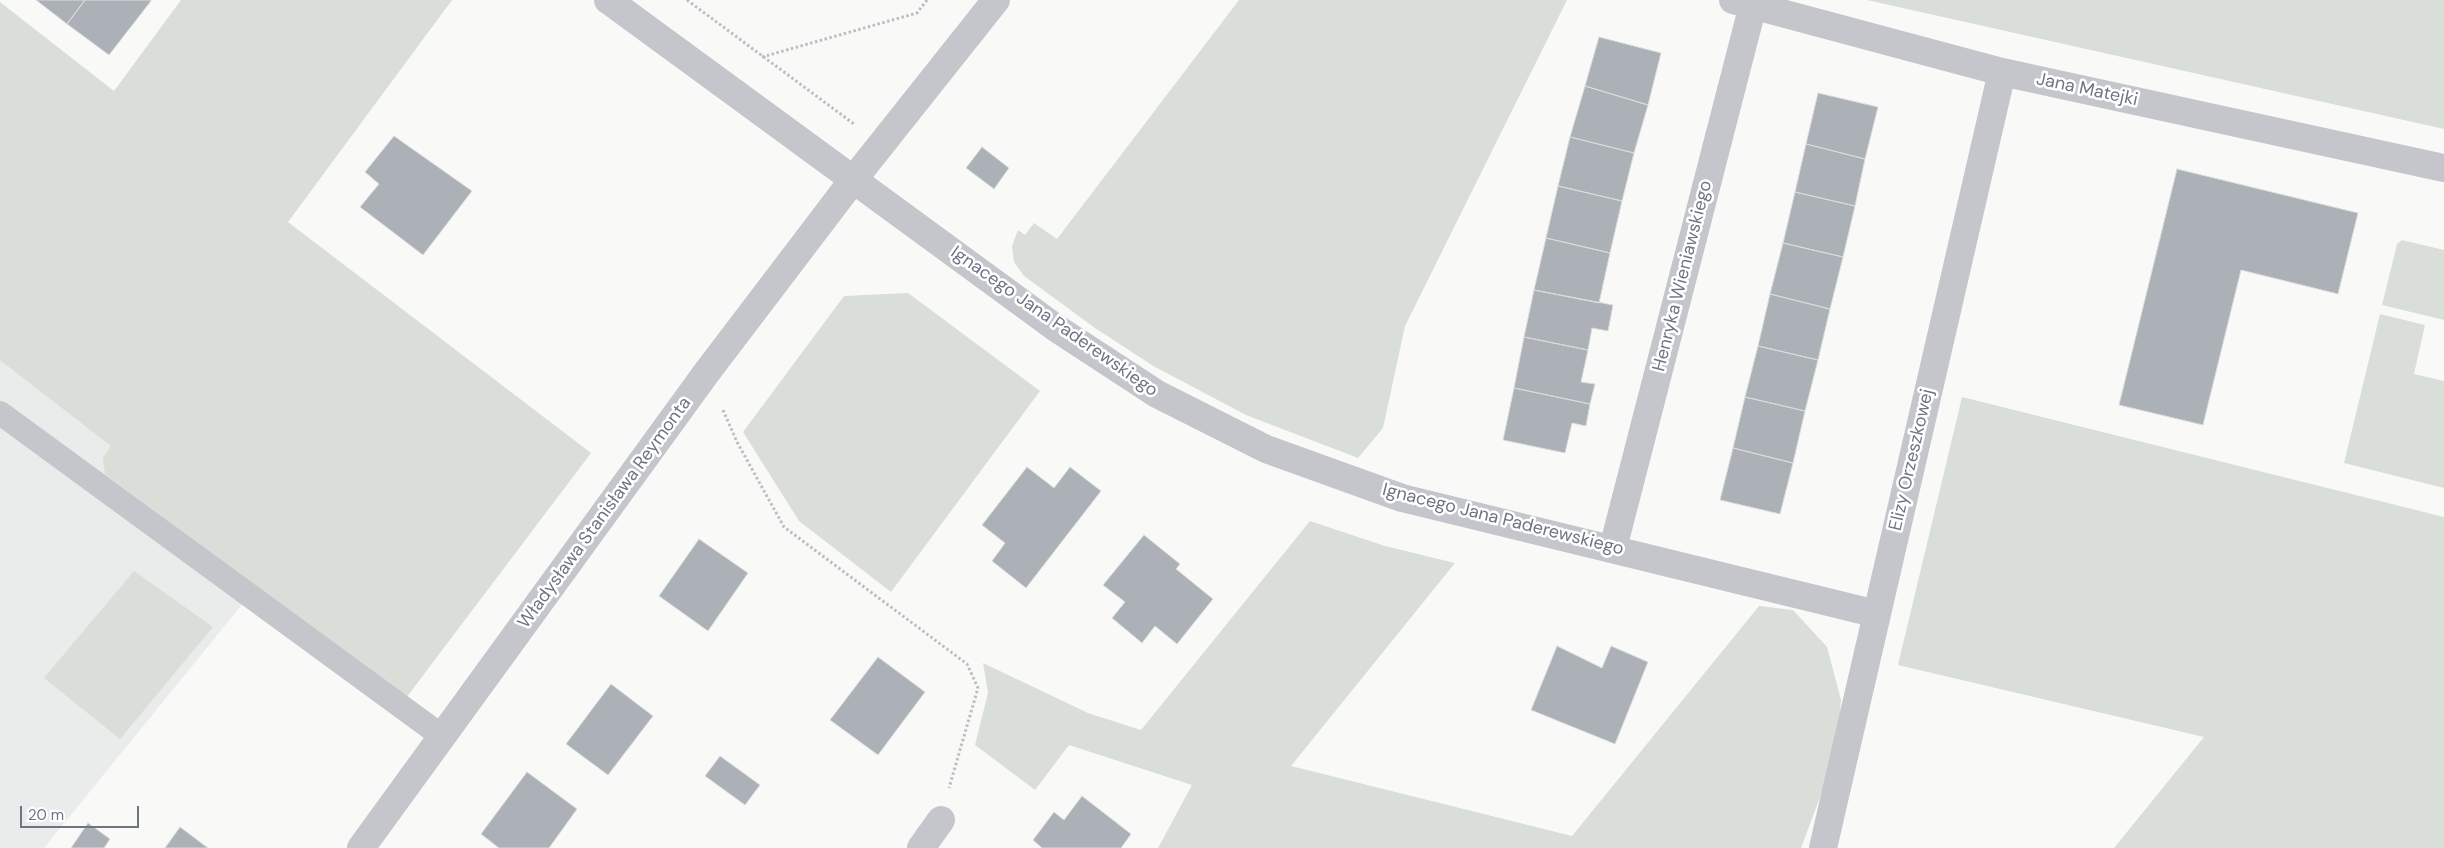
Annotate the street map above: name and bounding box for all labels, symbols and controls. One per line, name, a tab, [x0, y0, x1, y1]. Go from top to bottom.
street label: Jana Matejki	[2034, 69, 2140, 111]
street label: Henryka Wieniawskiego	[1649, 178, 1717, 374]
street label: Ignacego Jana Paderewskiego	[946, 242, 1162, 402]
street label: Elizy Orzeszkowej	[1885, 387, 1939, 533]
street label: Władysława Stanisława Reymonta	[514, 393, 696, 633]
street label: Ignacego Jana Paderewskiego	[1380, 480, 1626, 560]
scale bar	[22, 796, 141, 828]
text: 20 m	[28, 805, 64, 825]

